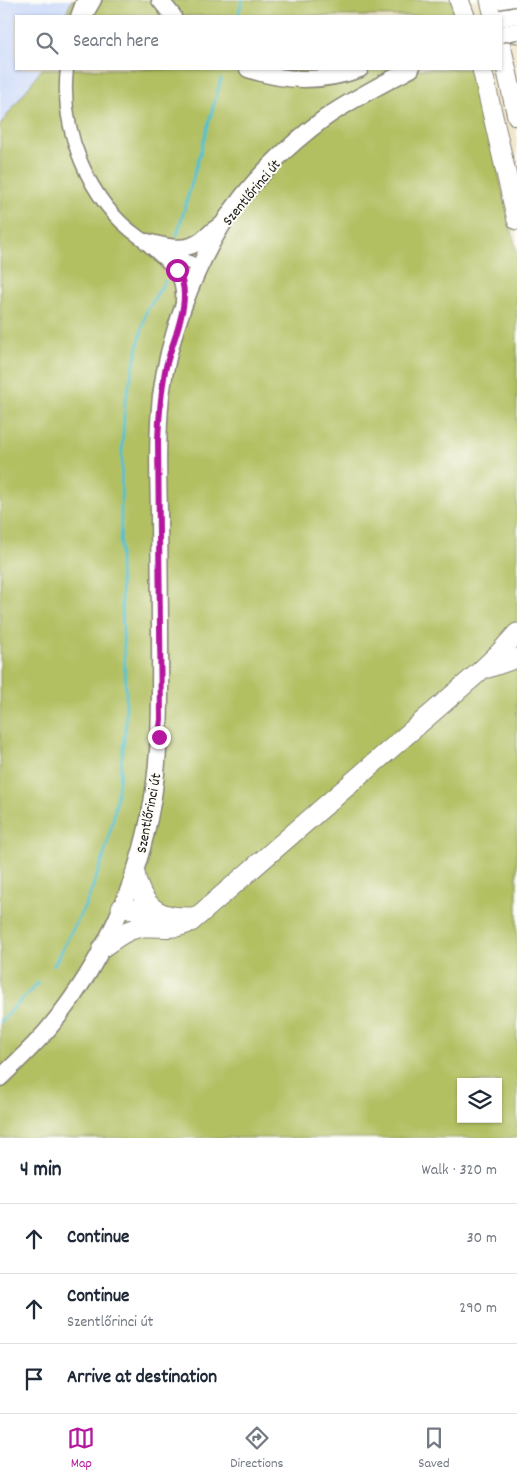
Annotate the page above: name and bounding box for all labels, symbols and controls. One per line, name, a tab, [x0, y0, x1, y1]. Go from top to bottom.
search box	[15, 15, 502, 70]
icon: search	[33, 29, 61, 57]
text: Search here	[73, 29, 159, 56]
street label: Szentlőrinci út	[218, 155, 287, 231]
route start	[166, 259, 189, 282]
route end	[148, 726, 171, 749]
street label: Szentlőrinci út	[131, 771, 169, 855]
map controls	[457, 1078, 502, 1123]
button: layers	[457, 1078, 502, 1123]
text: 4 min	[20, 1156, 62, 1186]
text: Walk · 320 m	[421, 1159, 497, 1182]
icon: ahead	[20, 1225, 48, 1253]
text: Continue	[67, 1225, 129, 1252]
text: 30 m	[467, 1227, 497, 1250]
text: Continue	[67, 1284, 129, 1311]
icon: ahead	[20, 1295, 48, 1323]
text: 290 m	[459, 1297, 497, 1320]
text: Szentlőrinci út	[67, 1311, 153, 1334]
icon: arrive	[20, 1365, 48, 1393]
text: Arrive at destination	[67, 1365, 217, 1392]
tab: Map	[67, 1424, 95, 1474]
tab: Directions	[230, 1424, 283, 1474]
tab: Saved	[418, 1424, 450, 1474]

